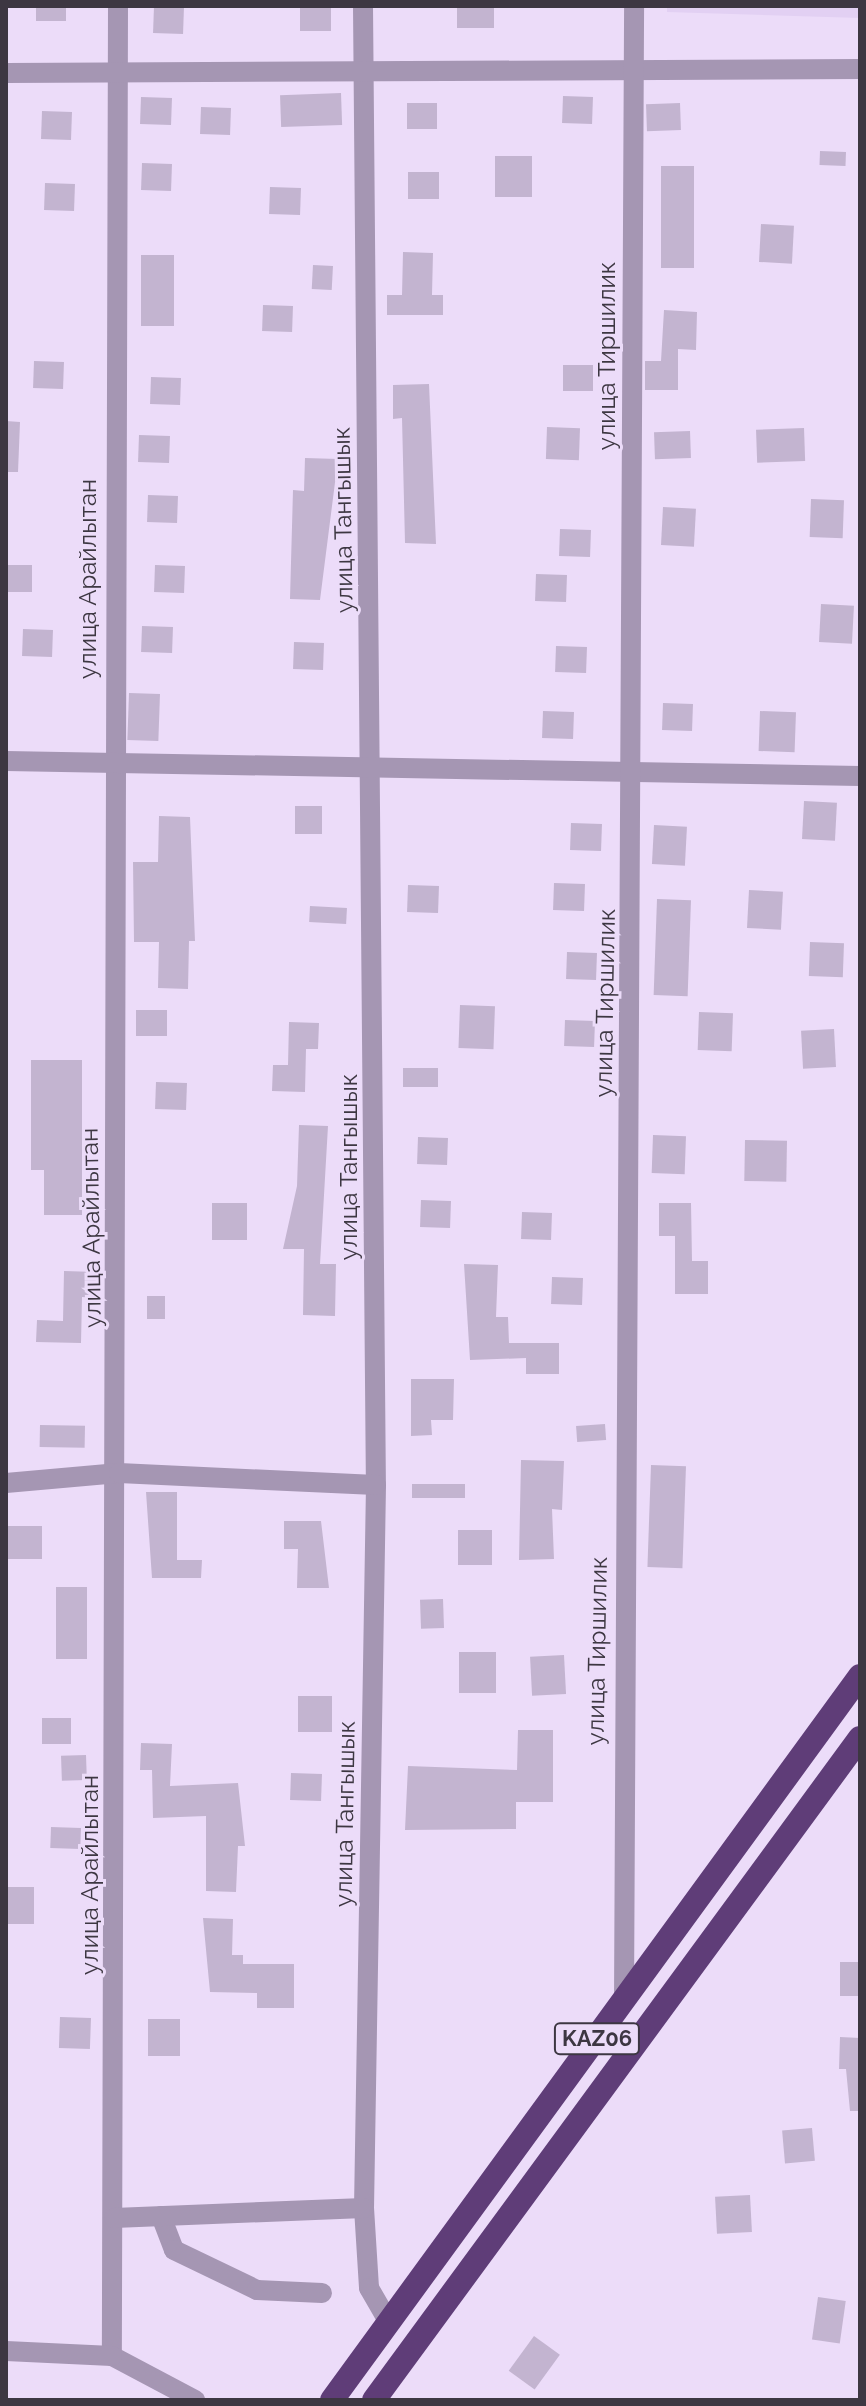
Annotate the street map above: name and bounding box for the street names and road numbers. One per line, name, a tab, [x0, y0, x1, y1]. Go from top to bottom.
street label: улица Тиршилик	[593, 261, 621, 451]
street label: улица Тангышык	[327, 426, 359, 614]
street label: улица Арайлытан	[74, 479, 102, 679]
street label: улица Тиршилик	[589, 908, 621, 1098]
street label: улица Тангышык	[335, 1073, 363, 1261]
street label: улица Арайлытан	[75, 1127, 107, 1329]
street label: улица Тиршилик	[581, 1556, 613, 1746]
street label: улица Тангышык	[329, 1720, 361, 1908]
street label: улица Арайлытан	[76, 1775, 104, 1975]
road number: KАZ06	[553, 2021, 641, 2057]

